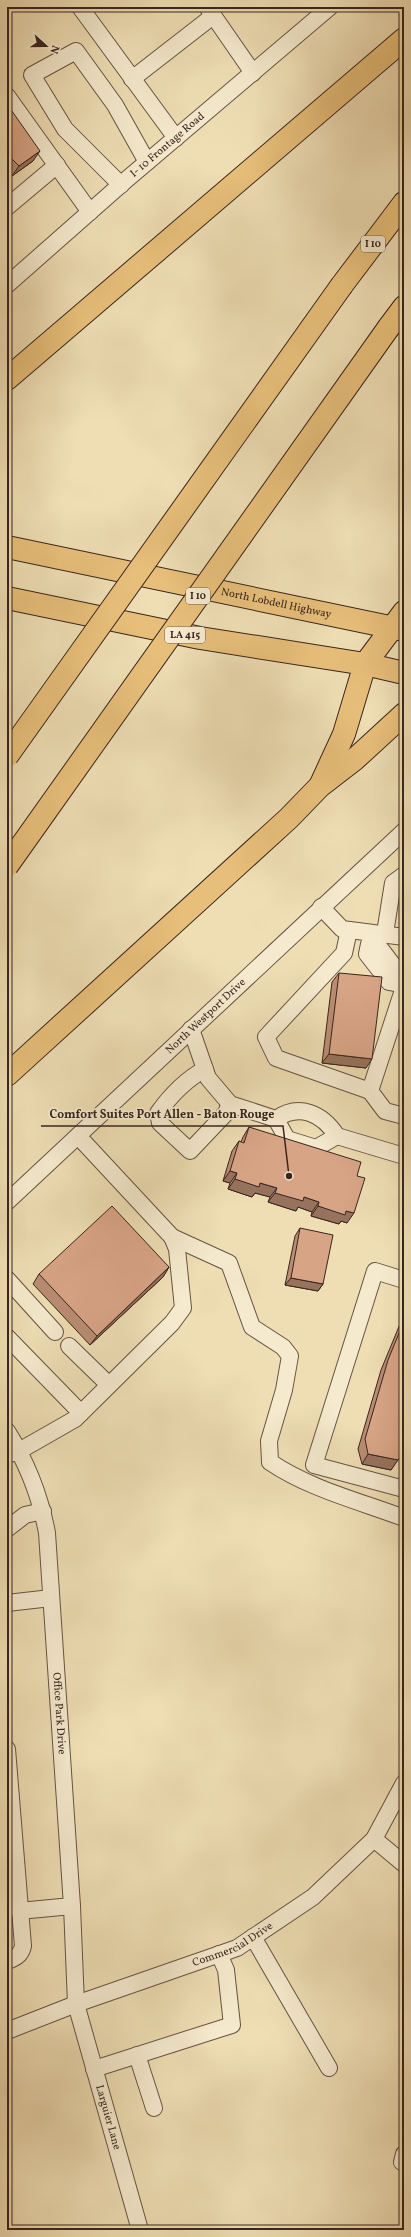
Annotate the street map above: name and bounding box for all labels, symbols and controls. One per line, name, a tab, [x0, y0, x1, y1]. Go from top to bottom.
north arrow	[26, 26, 66, 66]
text: N	[46, 43, 62, 55]
street label: I- 10 Frontage Road	[127, 109, 208, 181]
road number: I 10	[361, 236, 385, 252]
street label: North Lobdell Highway	[220, 584, 333, 622]
road number: I 10	[186, 588, 210, 604]
road number: LA 415	[165, 627, 205, 643]
street label: North Westport Drive	[162, 975, 249, 1057]
callout: Comfort Suites Port Allen - Baton Rouge	[41, 1102, 283, 1126]
text: Comfort Suites Port Allen - Baton Rouge	[50, 1107, 275, 1123]
street label: Office Park Drive	[49, 1672, 69, 1755]
street label: Commercial Drive	[190, 1919, 276, 1970]
street label: Larguier Lane	[92, 2083, 124, 2152]

